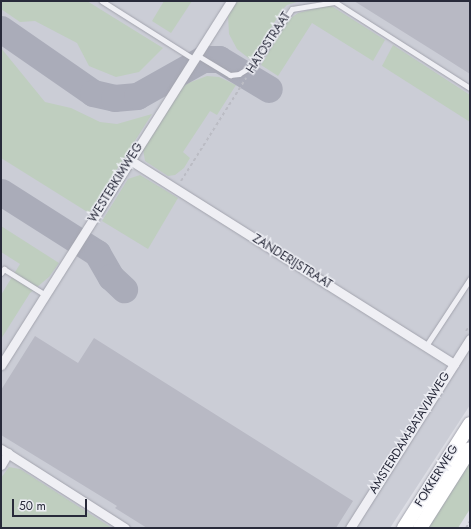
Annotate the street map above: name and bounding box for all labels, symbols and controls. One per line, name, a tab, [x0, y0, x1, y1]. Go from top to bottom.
street label: HATOSTRAAT	[244, 10, 294, 76]
street label: WESTERKIMWEG	[86, 141, 146, 225]
street label: ZANDERIJSTRAAT	[250, 232, 334, 292]
street label: AMSTERDAM-BATAVIAWEG	[366, 369, 454, 497]
street label: FOKKERWEG	[412, 442, 462, 510]
scale bar	[14, 491, 89, 517]
text: 50 m	[19, 497, 46, 515]

